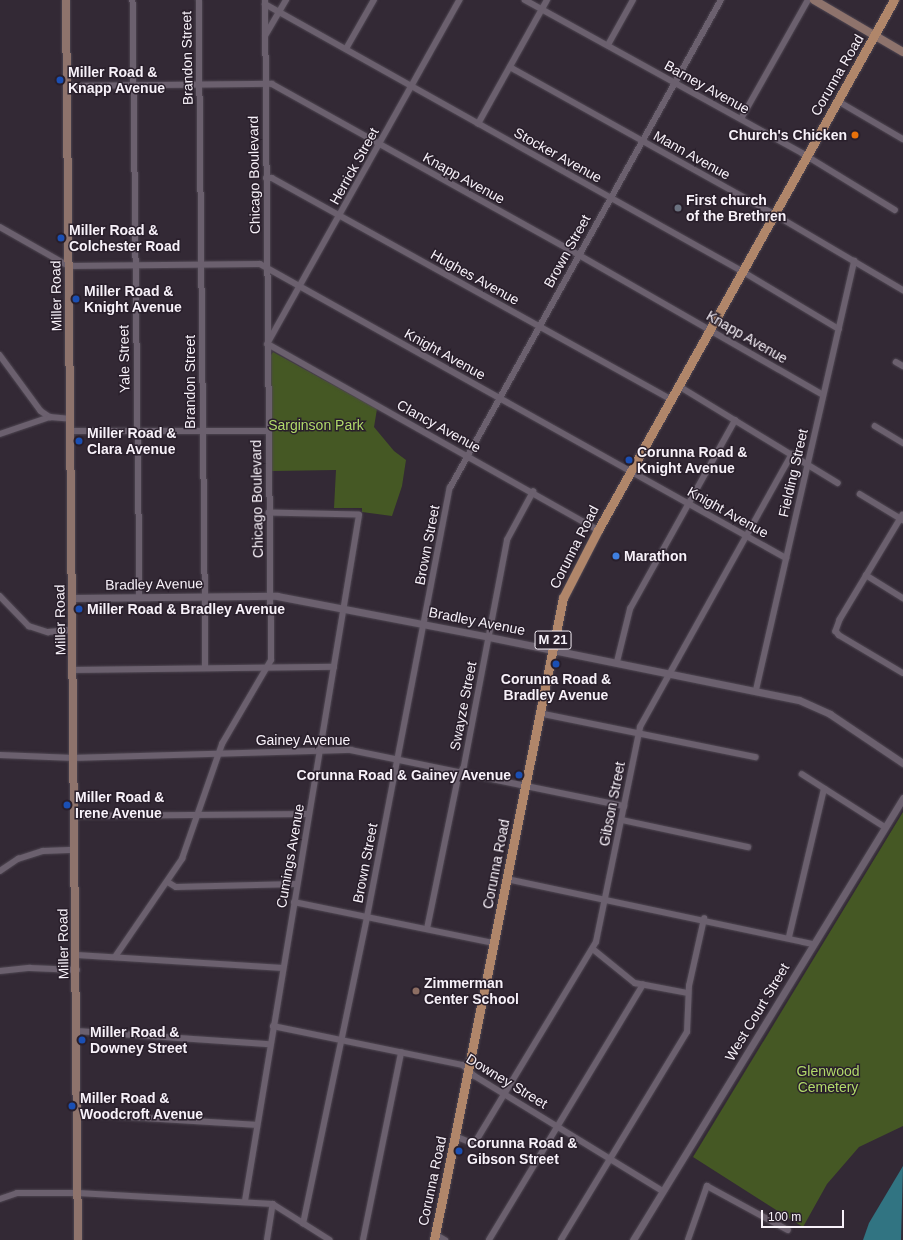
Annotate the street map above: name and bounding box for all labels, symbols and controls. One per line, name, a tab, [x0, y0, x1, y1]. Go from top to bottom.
street label: Brandon Street	[178, 11, 196, 105]
street label: Corunna Road	[807, 31, 867, 119]
street label: Barney Avenue	[661, 57, 753, 117]
place label: Miller Road & Knapp Avenue	[68, 64, 165, 96]
marker: Miller Road & Knapp Avenue	[55, 75, 65, 85]
street label: Chicago Boulevard	[245, 116, 263, 234]
street label: Stocker Avenue	[511, 124, 605, 186]
street label: Herrick Street	[326, 125, 382, 207]
street label: Mann Avenue	[650, 127, 734, 183]
place label: Church's Chicken	[729, 127, 847, 143]
marker: Church's Chicken	[850, 130, 860, 140]
street label: Knapp Avenue	[420, 148, 508, 208]
place label: First church of the Brethren	[686, 192, 786, 224]
marker: First church of the Brethren	[673, 203, 683, 213]
street label: Brown Street	[540, 212, 594, 290]
place label: Miller Road & Colchester Road	[69, 222, 180, 254]
marker: Miller Road & Colchester Road	[56, 233, 66, 243]
street label: Hughes Avenue	[427, 246, 523, 308]
street label: Miller Road	[47, 260, 65, 332]
place label: Miller Road & Knight Avenue	[84, 283, 182, 316]
marker: Miller Road & Knight Avenue	[71, 294, 81, 304]
street label: Knapp Avenue	[703, 307, 791, 367]
street label: Yale Street	[115, 325, 133, 393]
street label: Knight Avenue	[401, 325, 489, 383]
street label: Brandon Street	[182, 335, 198, 429]
street label: Clancy Avenue	[394, 396, 484, 456]
park label: Sarginson Park	[268, 417, 364, 433]
place label: Miller Road & Clara Avenue	[87, 425, 176, 458]
street label: Fielding Street	[775, 427, 811, 519]
marker: Miller Road & Clara Avenue	[74, 436, 84, 446]
street label: Chicago Boulevard	[248, 440, 266, 558]
place label: Corunna Road & Knight Avenue	[637, 444, 747, 476]
marker: Corunna Road & Knight Avenue	[624, 455, 634, 465]
street label: Knight Avenue	[684, 483, 772, 541]
street label: Corunna Road	[546, 503, 602, 591]
street label: Brown Street	[411, 504, 443, 586]
place label: Marathon	[624, 548, 687, 564]
marker: Marathon	[611, 551, 621, 561]
street label: Bradley Avenue	[105, 575, 203, 593]
street label: Miller Road	[51, 584, 69, 656]
place label: Miller Road & Bradley Avenue	[87, 601, 286, 617]
street label: Bradley Avenue	[427, 603, 527, 639]
marker: Miller Road & Bradley Avenue	[74, 604, 84, 614]
road number: M 21	[534, 629, 572, 651]
marker: Corunna Road & Bradley Avenue	[551, 659, 561, 669]
street label: Swayze Street	[446, 660, 480, 752]
place label: Corunna Road & Bradley Avenue	[501, 671, 611, 704]
street label: Gainey Avenue	[255, 732, 351, 748]
street label: Gibson Street	[596, 760, 628, 848]
place label: Corunna Road & Gainey Avenue	[296, 767, 511, 783]
marker: Corunna Road & Gainey Avenue	[514, 770, 524, 780]
place label: Miller Road & Irene Avenue	[75, 789, 164, 822]
marker: Miller Road & Irene Avenue	[62, 800, 72, 810]
street label: Cumings Avenue	[272, 802, 308, 910]
street label: Corunna Road	[479, 818, 513, 910]
street label: Brown Street	[349, 822, 381, 904]
street label: Miller Road	[54, 908, 72, 980]
street label: West Court Street	[721, 960, 793, 1064]
place label: Zimmerman Center School	[424, 975, 519, 1008]
marker: Zimmerman Center School	[411, 986, 421, 996]
place label: Miller Road & Downey Street	[90, 1024, 187, 1056]
marker: Miller Road & Downey Street	[77, 1035, 87, 1045]
street label: Downey Street	[463, 1050, 551, 1112]
park label: Glenwood Cemetery	[796, 1063, 860, 1096]
place label: Miller Road & Woodcroft Avenue	[80, 1090, 204, 1122]
marker: Miller Road & Woodcroft Avenue	[67, 1101, 77, 1111]
street label: Corunna Road	[414, 1135, 450, 1227]
place label: Corunna Road & Gibson Street	[467, 1135, 577, 1168]
marker: Corunna Road & Gibson Street	[454, 1146, 464, 1156]
scale bar	[763, 1202, 846, 1228]
text: 100 m	[768, 1210, 801, 1224]

